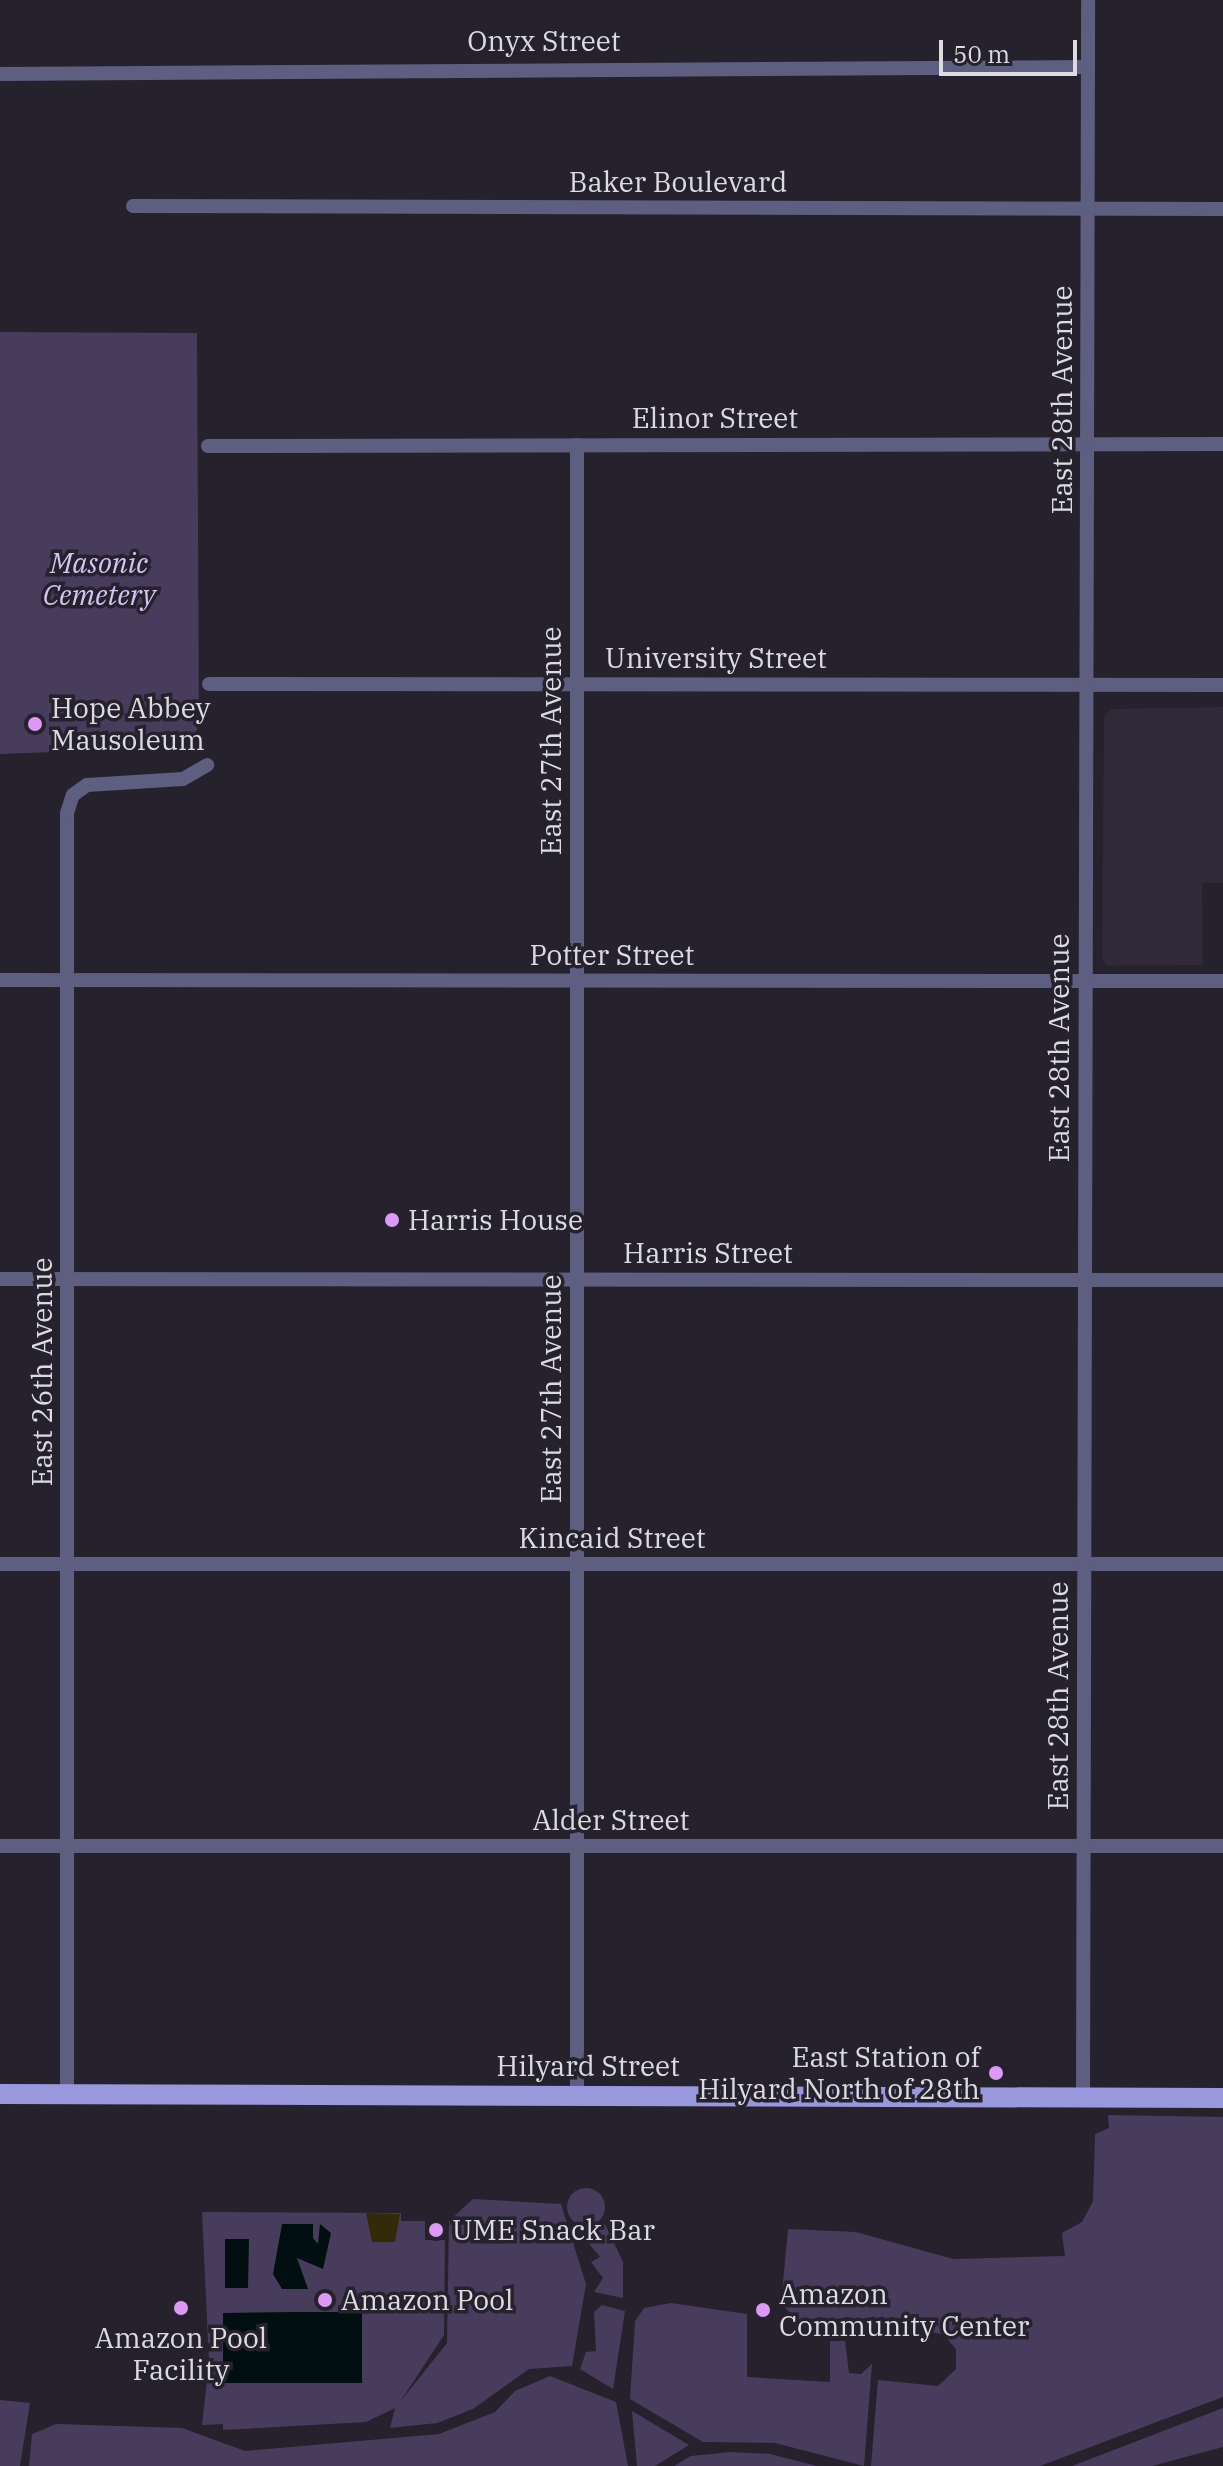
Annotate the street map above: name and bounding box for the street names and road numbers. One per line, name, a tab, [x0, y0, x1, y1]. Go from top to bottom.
street label: Onyx Street	[467, 24, 621, 58]
street label: Baker Boulevard	[569, 165, 787, 199]
street label: East 28th Avenue	[1045, 286, 1079, 514]
street label: Elinor Street	[632, 401, 798, 435]
street label: East 27th Avenue	[534, 627, 568, 855]
street label: University Street	[605, 641, 827, 675]
street label: East 28th Avenue	[1042, 934, 1076, 1162]
street label: Potter Street	[530, 938, 694, 972]
street label: Harris Street	[623, 1236, 793, 1270]
street label: East 26th Avenue	[25, 1258, 59, 1486]
street label: East 27th Avenue	[534, 1275, 568, 1503]
street label: Kincaid Street	[518, 1521, 706, 1555]
street label: East 28th Avenue	[1041, 1582, 1075, 1810]
street label: Alder Street	[533, 1803, 689, 1837]
street label: Hilyard Street	[496, 2049, 680, 2083]

